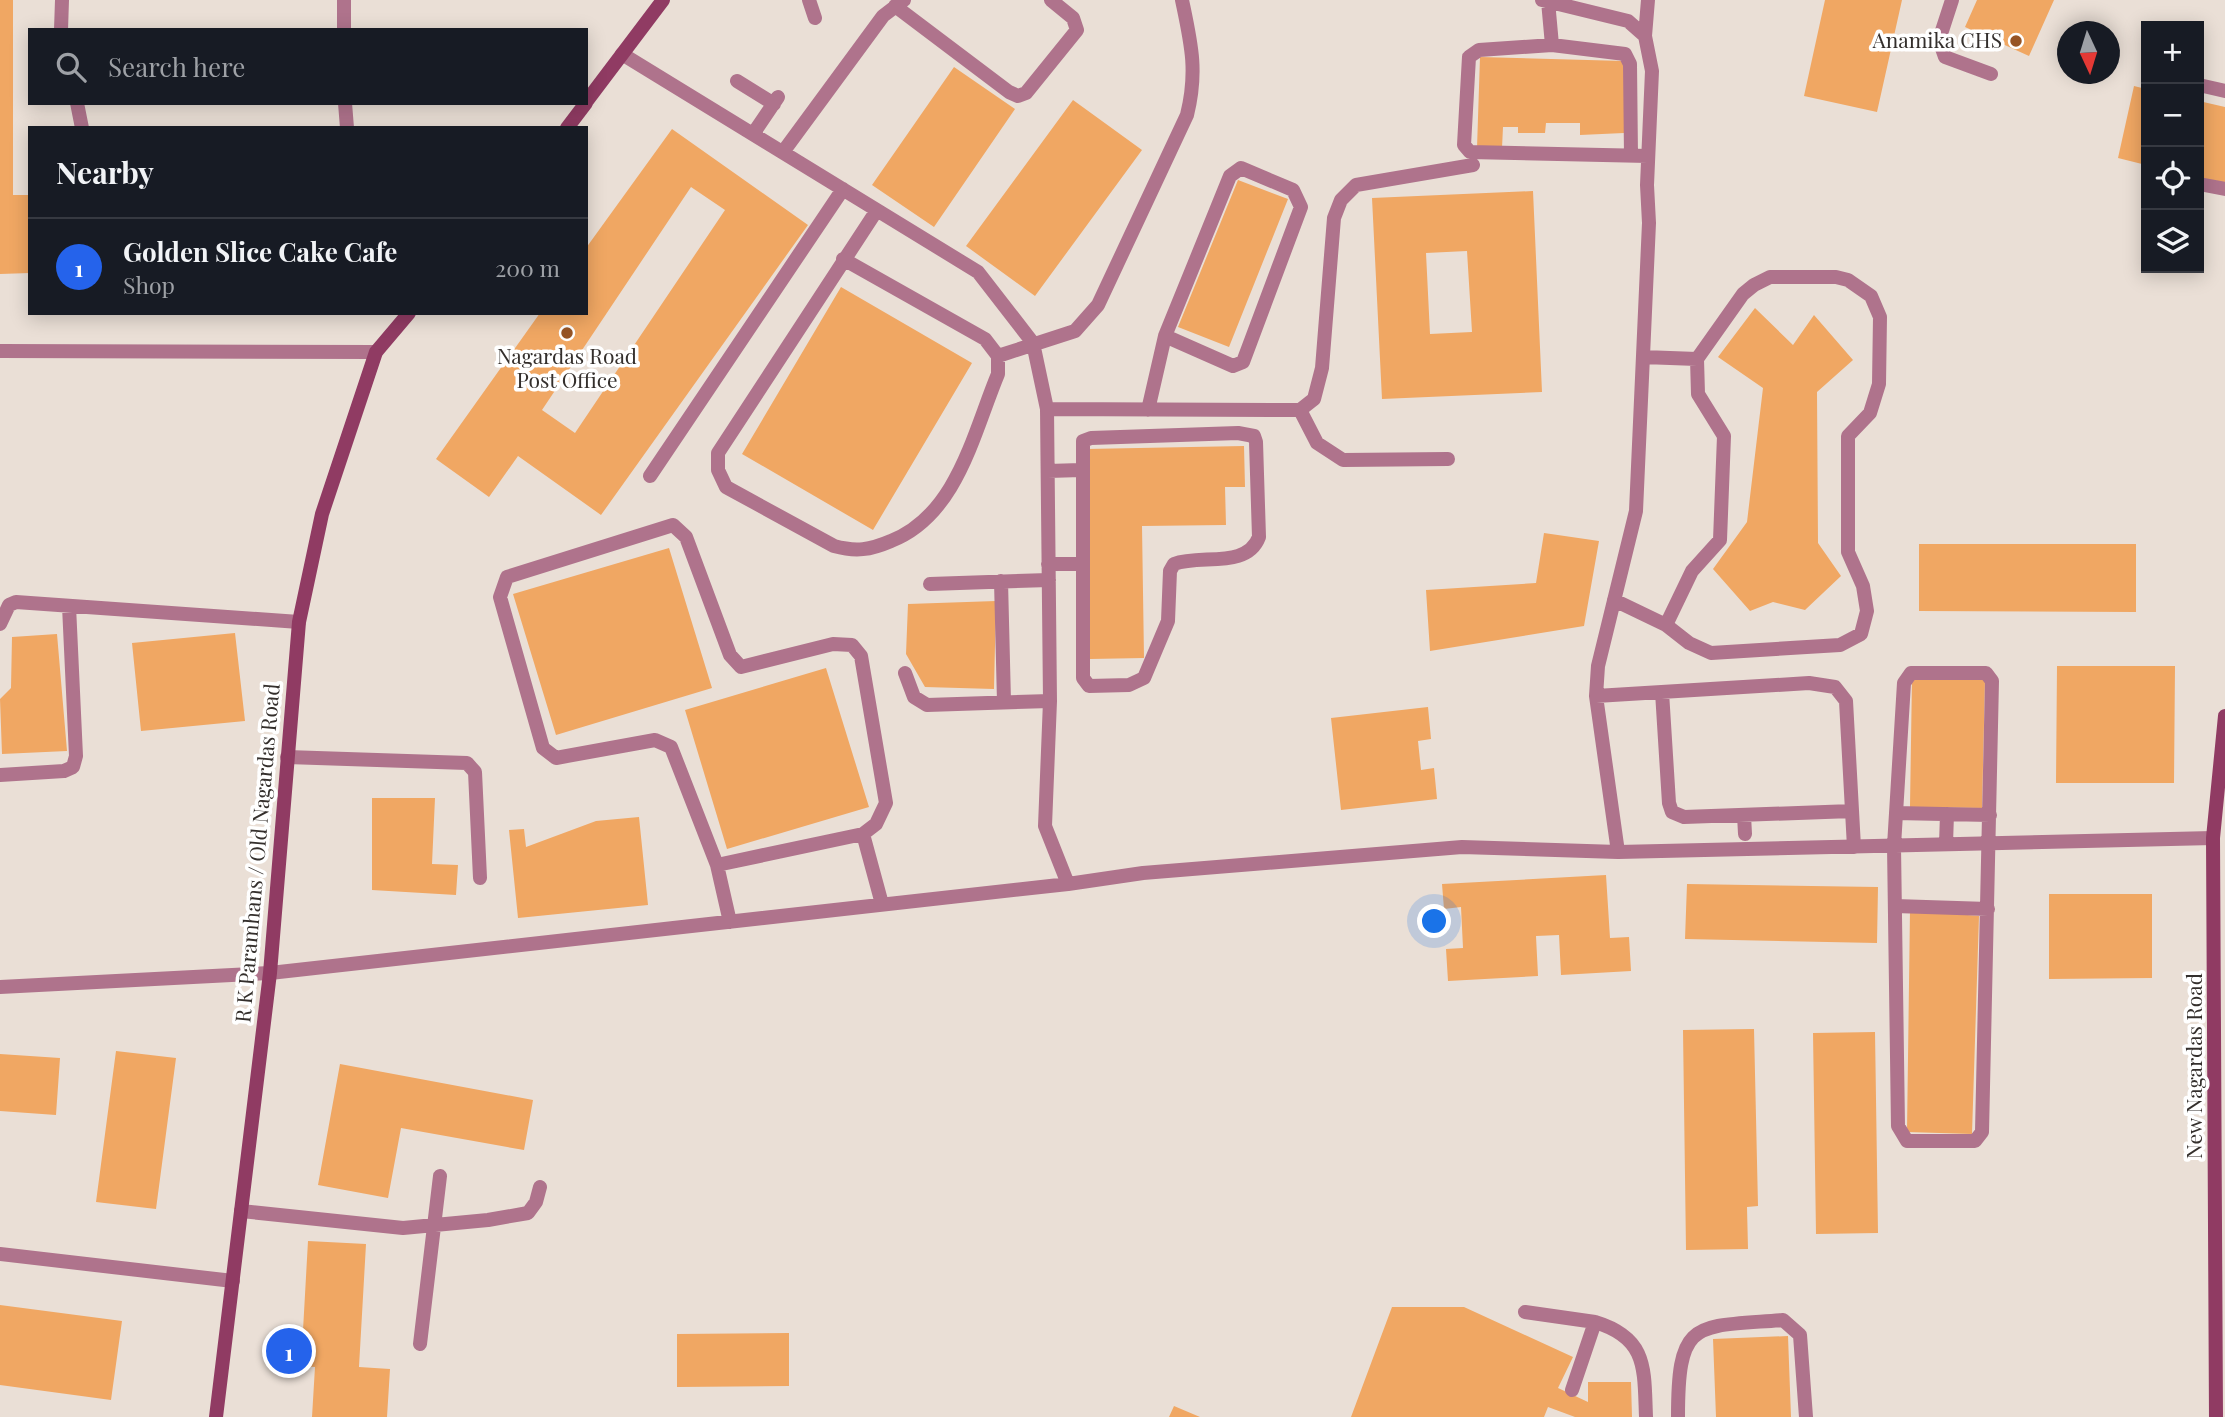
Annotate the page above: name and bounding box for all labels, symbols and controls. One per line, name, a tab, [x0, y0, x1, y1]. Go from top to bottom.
north arrow	[2057, 21, 2120, 84]
map controls	[2141, 21, 2204, 273]
button: +	[2141, 21, 2204, 84]
place label: Anamika CHS	[1872, 25, 2002, 53]
search box	[28, 28, 588, 105]
marker: Anamika CHS	[2008, 33, 2024, 49]
icon: search	[52, 48, 90, 86]
text: Search here	[108, 49, 245, 84]
button: −	[2141, 84, 2204, 147]
button: locate	[2141, 147, 2204, 210]
text: Nearby	[56, 152, 154, 192]
button: layers	[2141, 210, 2204, 273]
text: Golden Slice Cake Cafe	[123, 234, 397, 269]
text: 1	[75, 252, 83, 283]
text: 200 m	[495, 252, 560, 283]
text: Shop	[123, 269, 175, 300]
marker: Nagardas Road Post Office	[559, 325, 575, 341]
place label: Nagardas Road Post Office	[497, 341, 637, 393]
street label: R K Paramhans / Old Nagardas Road	[227, 682, 285, 1024]
your location	[1417, 904, 1451, 938]
street label: New Nagardas Road	[2179, 973, 2207, 1159]
pin: 1	[266, 1325, 312, 1377]

